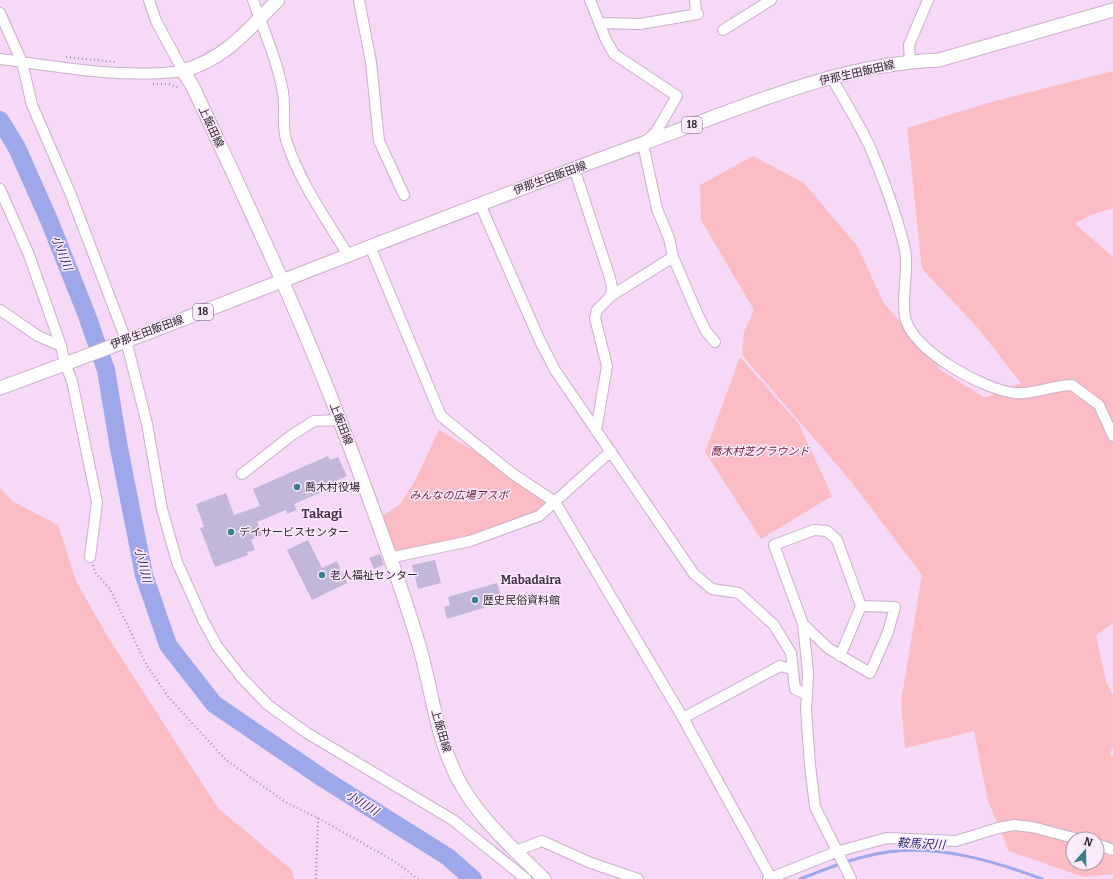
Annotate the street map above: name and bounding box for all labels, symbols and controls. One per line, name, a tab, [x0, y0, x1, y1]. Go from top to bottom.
street label: 伊那生田飯田線	[818, 58, 896, 88]
street label: 上飯田線	[196, 104, 226, 150]
road number: 18	[682, 117, 702, 133]
street label: 伊那生田飯田線	[512, 159, 588, 197]
water label: 小川川	[49, 234, 76, 274]
road number: 18	[193, 304, 213, 320]
street label: 伊那生田飯田線	[109, 313, 185, 351]
street label: 上飯田線	[327, 401, 355, 447]
park label: 喬木村芝グラウンド	[711, 445, 810, 458]
place label: 喬木村役場	[305, 481, 360, 494]
marker: 喬木村役場	[292, 482, 302, 492]
park label: みんなの広場アスボ	[410, 489, 510, 502]
district label: Takagi	[302, 506, 343, 521]
place label: デイサービスセンター	[239, 526, 349, 539]
marker: デイサービスセンター	[226, 527, 236, 537]
water label: 小川川	[132, 546, 155, 586]
place label: 老人福祉センター	[330, 569, 418, 582]
marker: 老人福祉センター	[317, 570, 327, 580]
district label: Mabadaira	[501, 573, 562, 587]
place label: 歴史民俗資料館	[483, 594, 560, 607]
marker: 歴史民俗資料館	[470, 595, 480, 605]
street label: 上飯田線	[429, 708, 453, 754]
water label: 小川川	[343, 788, 383, 820]
north arrow	[1065, 831, 1105, 871]
text: N	[1082, 835, 1095, 850]
water label: 鞍馬沢川	[897, 836, 947, 852]

